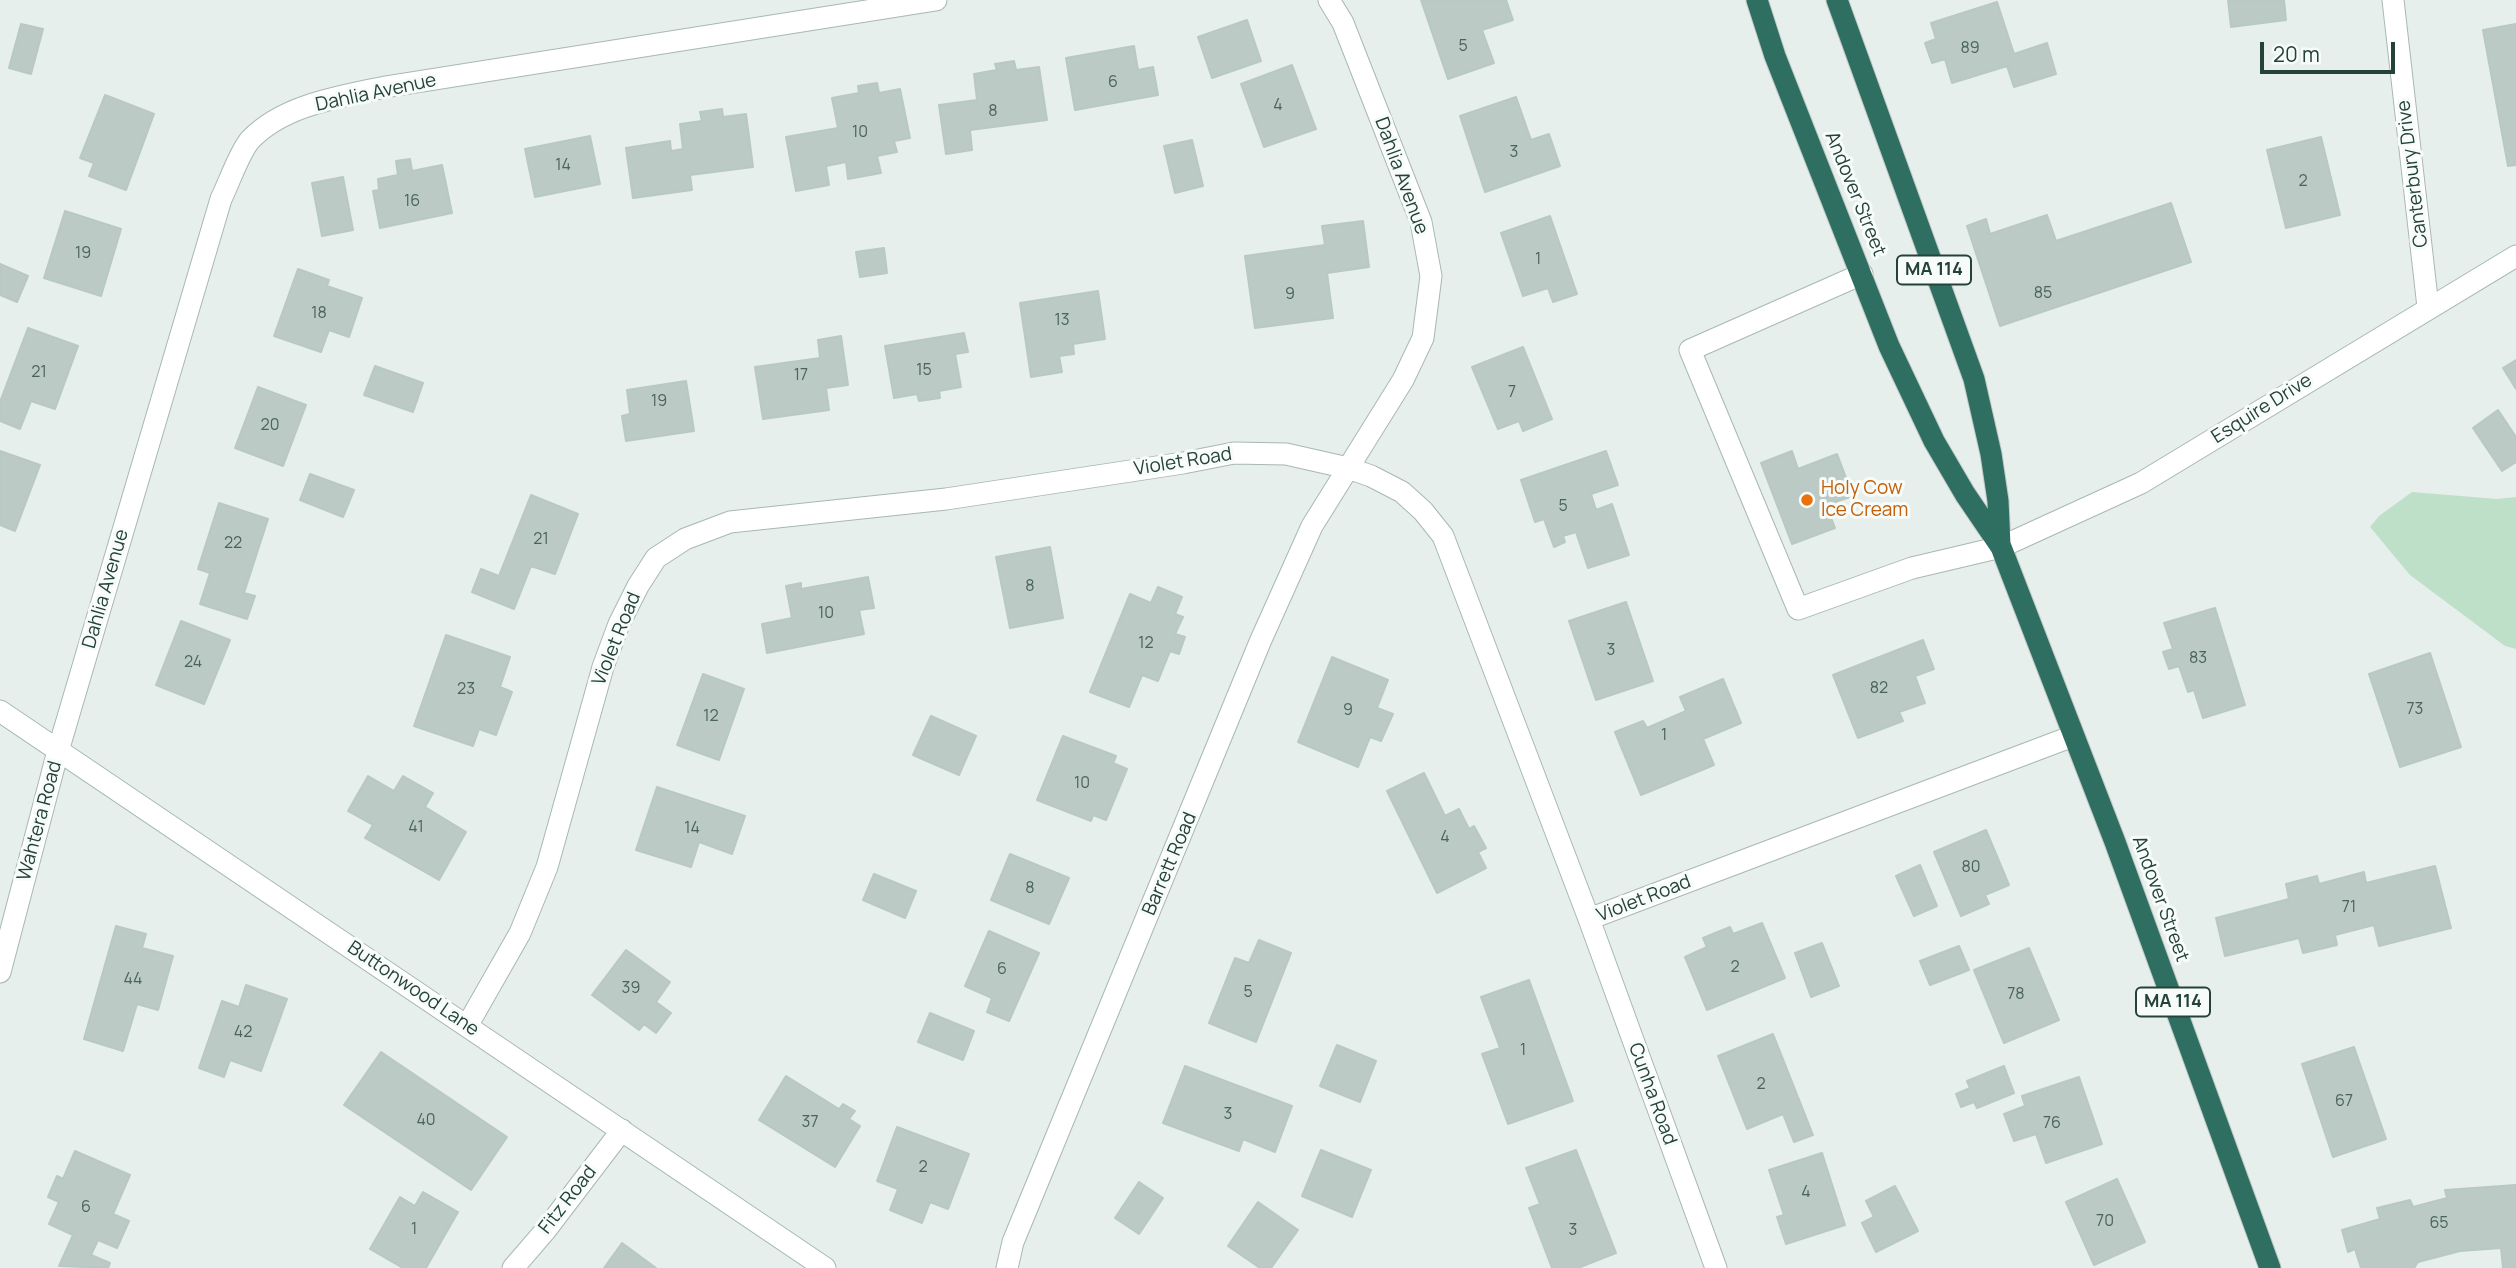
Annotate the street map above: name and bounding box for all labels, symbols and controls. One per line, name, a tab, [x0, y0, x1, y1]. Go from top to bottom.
scale bar	[2264, 28, 2399, 72]
house number: 5	[1458, 37, 1468, 57]
house number: 89	[1960, 39, 1980, 59]
text: 20 m	[2273, 40, 2320, 68]
street label: Dahlia Avenue	[314, 69, 438, 117]
house number: 6	[1108, 73, 1118, 93]
house number: 4	[1273, 96, 1283, 116]
street label: Canterbury Drive	[2393, 99, 2433, 249]
house number: 8	[988, 102, 998, 122]
street label: Dahlia Avenue	[1369, 114, 1433, 238]
house number: 10	[852, 123, 868, 143]
street label: Andover Street	[1820, 128, 1890, 260]
house number: 3	[1510, 143, 1518, 163]
house number: 14	[555, 156, 571, 176]
house number: 2	[2298, 172, 2308, 192]
house number: 16	[404, 192, 420, 212]
house number: 19	[75, 244, 91, 264]
house number: 1	[1535, 250, 1541, 270]
road number: MA 114	[1897, 256, 1971, 284]
house number: 85	[2034, 284, 2052, 304]
house number: 9	[1285, 285, 1295, 305]
house number: 18	[311, 304, 327, 324]
house number: 13	[1054, 311, 1070, 331]
house number: 15	[916, 361, 932, 381]
house number: 21	[31, 363, 47, 383]
house number: 17	[794, 366, 808, 386]
street label: Esquire Drive	[2208, 369, 2316, 449]
house number: 7	[1508, 383, 1516, 403]
house number: 19	[651, 392, 667, 412]
house number: 20	[261, 416, 279, 436]
street label: Violet Road	[1132, 443, 1234, 481]
place label: Holy Cow Ice Cream	[1821, 478, 1908, 522]
marker: Holy Cow Ice Cream	[1799, 492, 1815, 508]
house number: 5	[1558, 497, 1568, 517]
street label: Dahlia Avenue	[78, 527, 134, 651]
house number: 21	[533, 530, 549, 550]
house number: 22	[224, 534, 242, 554]
house number: 8	[1025, 577, 1035, 597]
street label: Violet Road	[588, 589, 646, 689]
house number: 10	[818, 604, 834, 624]
house number: 12	[1138, 634, 1154, 654]
house number: 3	[1607, 641, 1615, 661]
house number: 83	[2189, 649, 2207, 669]
house number: 24	[184, 653, 202, 673]
house number: 82	[1870, 679, 1888, 699]
house number: 23	[457, 680, 475, 700]
house number: 73	[2407, 700, 2423, 720]
house number: 9	[1343, 701, 1353, 721]
house number: 12	[703, 707, 719, 727]
house number: 1	[1661, 726, 1667, 746]
street label: Wahtera Road	[13, 759, 67, 883]
house number: 10	[1074, 774, 1090, 794]
street label: Barrett Road	[1138, 809, 1202, 919]
house number: 41	[408, 818, 424, 838]
house number: 14	[684, 819, 700, 839]
house number: 4	[1440, 828, 1450, 848]
street label: Andover Street	[2127, 833, 2193, 965]
house number: 80	[1961, 858, 1981, 878]
street label: Violet Road	[1594, 871, 1694, 927]
house number: 8	[1025, 879, 1035, 899]
house number: 71	[2342, 898, 2356, 918]
street label: Buttonwood Lane	[343, 937, 483, 1041]
house number: 2	[1730, 958, 1740, 978]
house number: 6	[997, 960, 1007, 980]
house number: 44	[123, 970, 143, 990]
house number: 39	[622, 979, 640, 999]
house number: 5	[1243, 983, 1253, 1003]
house number: 78	[2007, 985, 2025, 1005]
road number: MA 114	[2136, 987, 2210, 1016]
house number: 42	[234, 1023, 252, 1043]
street label: Cunha Road	[1623, 1040, 1681, 1148]
house number: 1	[1520, 1041, 1526, 1061]
house number: 2	[1756, 1075, 1766, 1095]
house number: 67	[2335, 1092, 2353, 1112]
house number: 3	[1224, 1105, 1232, 1125]
house number: 40	[416, 1111, 436, 1131]
house number: 37	[802, 1113, 818, 1133]
house number: 76	[2043, 1114, 2061, 1134]
house number: 2	[918, 1158, 928, 1178]
street label: Fitz Road	[534, 1161, 602, 1239]
house number: 4	[1801, 1183, 1811, 1203]
house number: 6	[81, 1198, 91, 1218]
house number: 70	[2096, 1212, 2114, 1232]
house number: 65	[2429, 1214, 2449, 1234]
house number: 1	[411, 1220, 417, 1240]
house number: 3	[1569, 1221, 1577, 1241]

